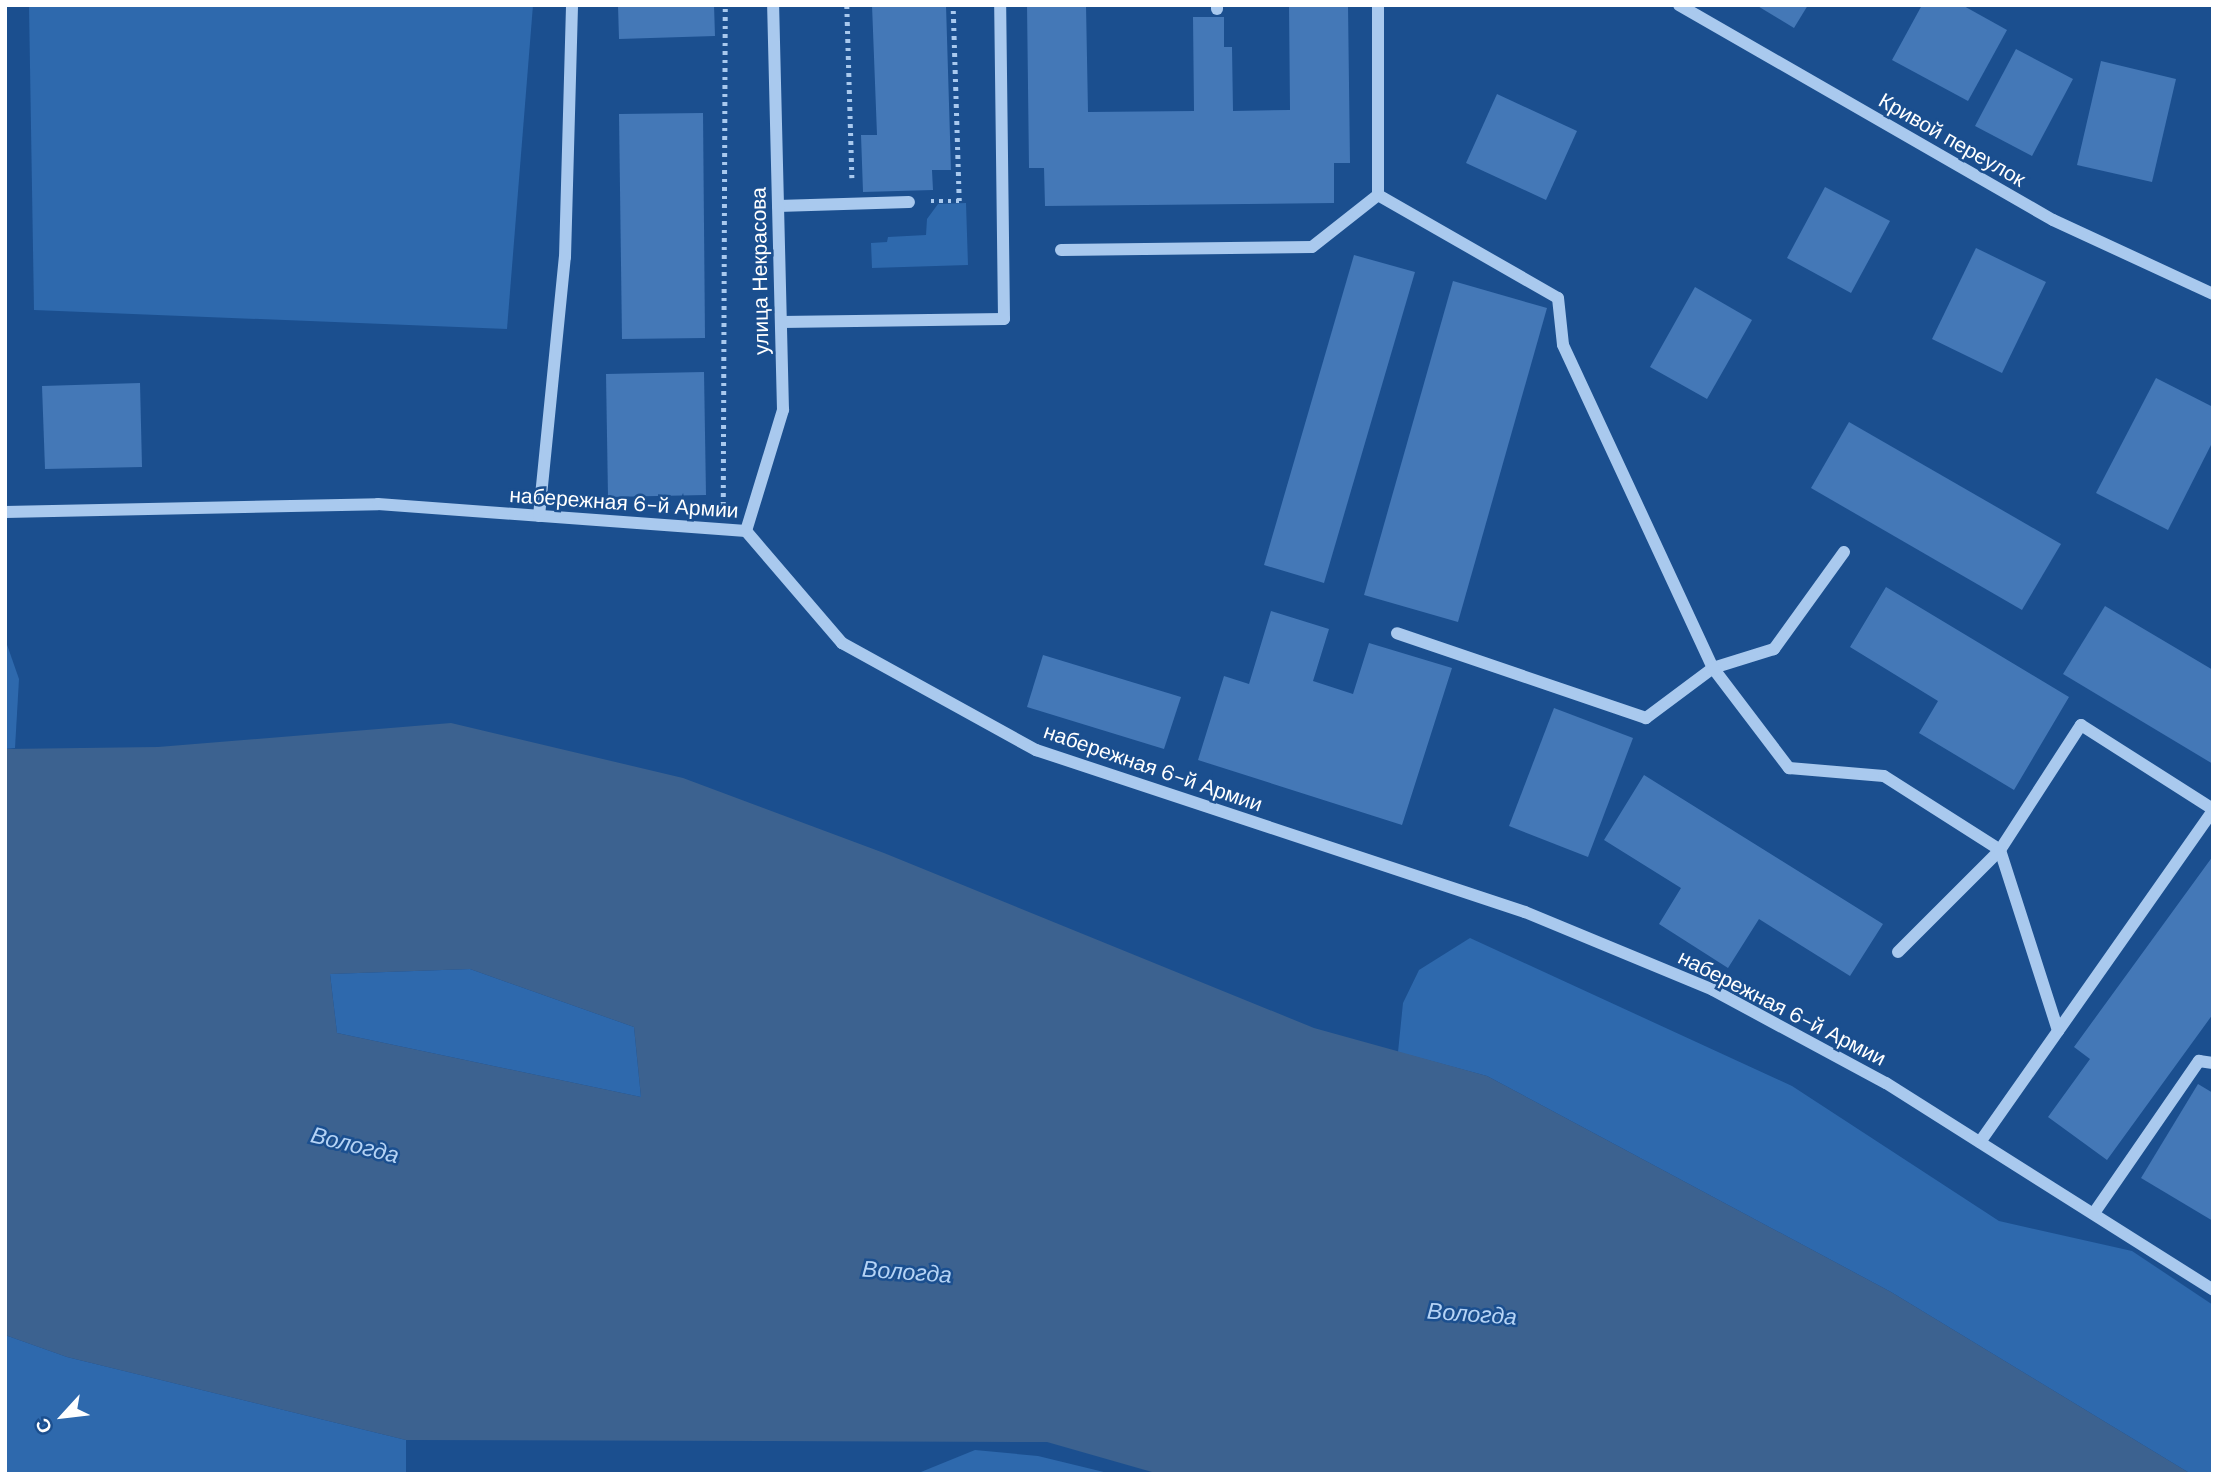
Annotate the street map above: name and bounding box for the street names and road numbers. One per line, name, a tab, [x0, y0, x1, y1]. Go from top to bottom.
street label: Кривой переулок	[1874, 88, 2030, 192]
street label: улица Некрасова	[746, 187, 774, 355]
street label: набережная 6-й Армии	[509, 482, 739, 524]
street label: набережная 6-й Армии	[1040, 719, 1266, 817]
street label: набережная 6-й Армии	[1674, 945, 1890, 1071]

